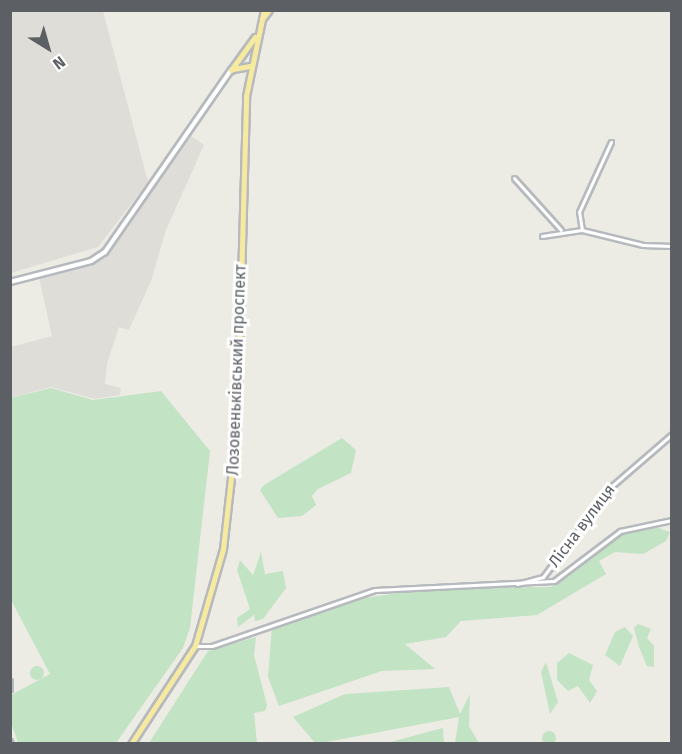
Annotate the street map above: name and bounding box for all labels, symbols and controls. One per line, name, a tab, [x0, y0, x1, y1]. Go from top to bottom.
north arrow	[18, 18, 78, 78]
text: N	[49, 52, 69, 74]
street label: Лозовеньківський проспект	[224, 264, 250, 476]
street label: Лісна вулиця	[545, 481, 619, 571]

